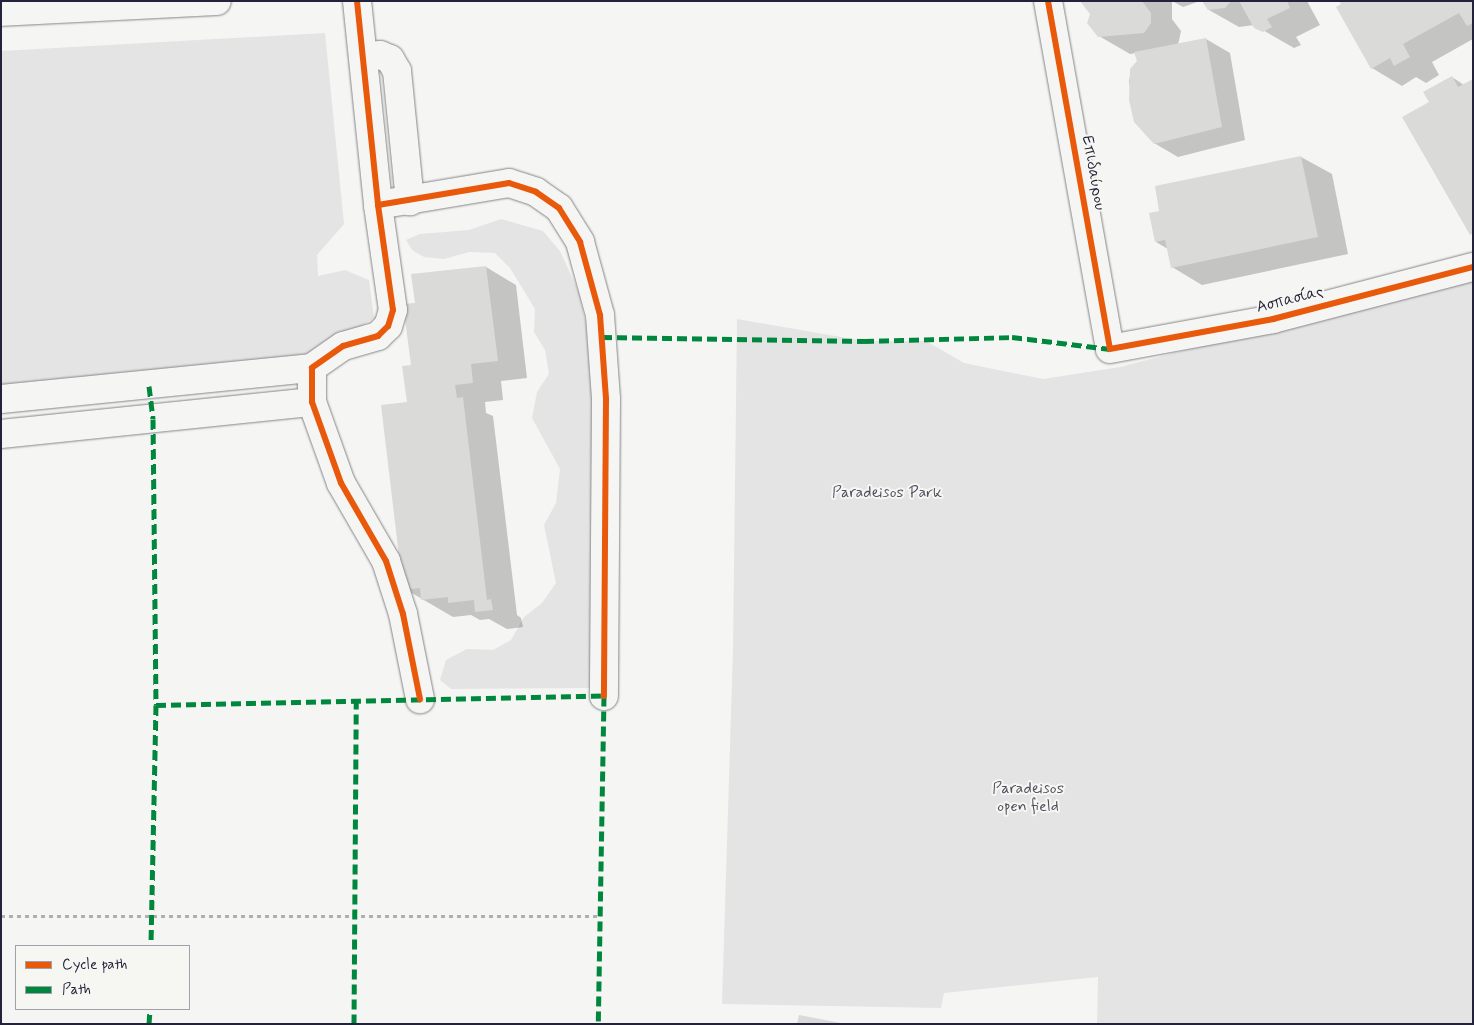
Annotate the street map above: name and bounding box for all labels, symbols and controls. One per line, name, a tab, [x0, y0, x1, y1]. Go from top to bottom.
street label: Επιδαύρου	[1077, 134, 1109, 212]
street label: Ασπασίας	[1255, 282, 1325, 318]
park label: Paradeisos Park	[833, 483, 941, 503]
park label: Paradeisos open field	[992, 779, 1064, 817]
legend	[15, 945, 190, 1010]
text: Cycle path	[62, 955, 127, 975]
text: Path	[62, 980, 91, 1000]

